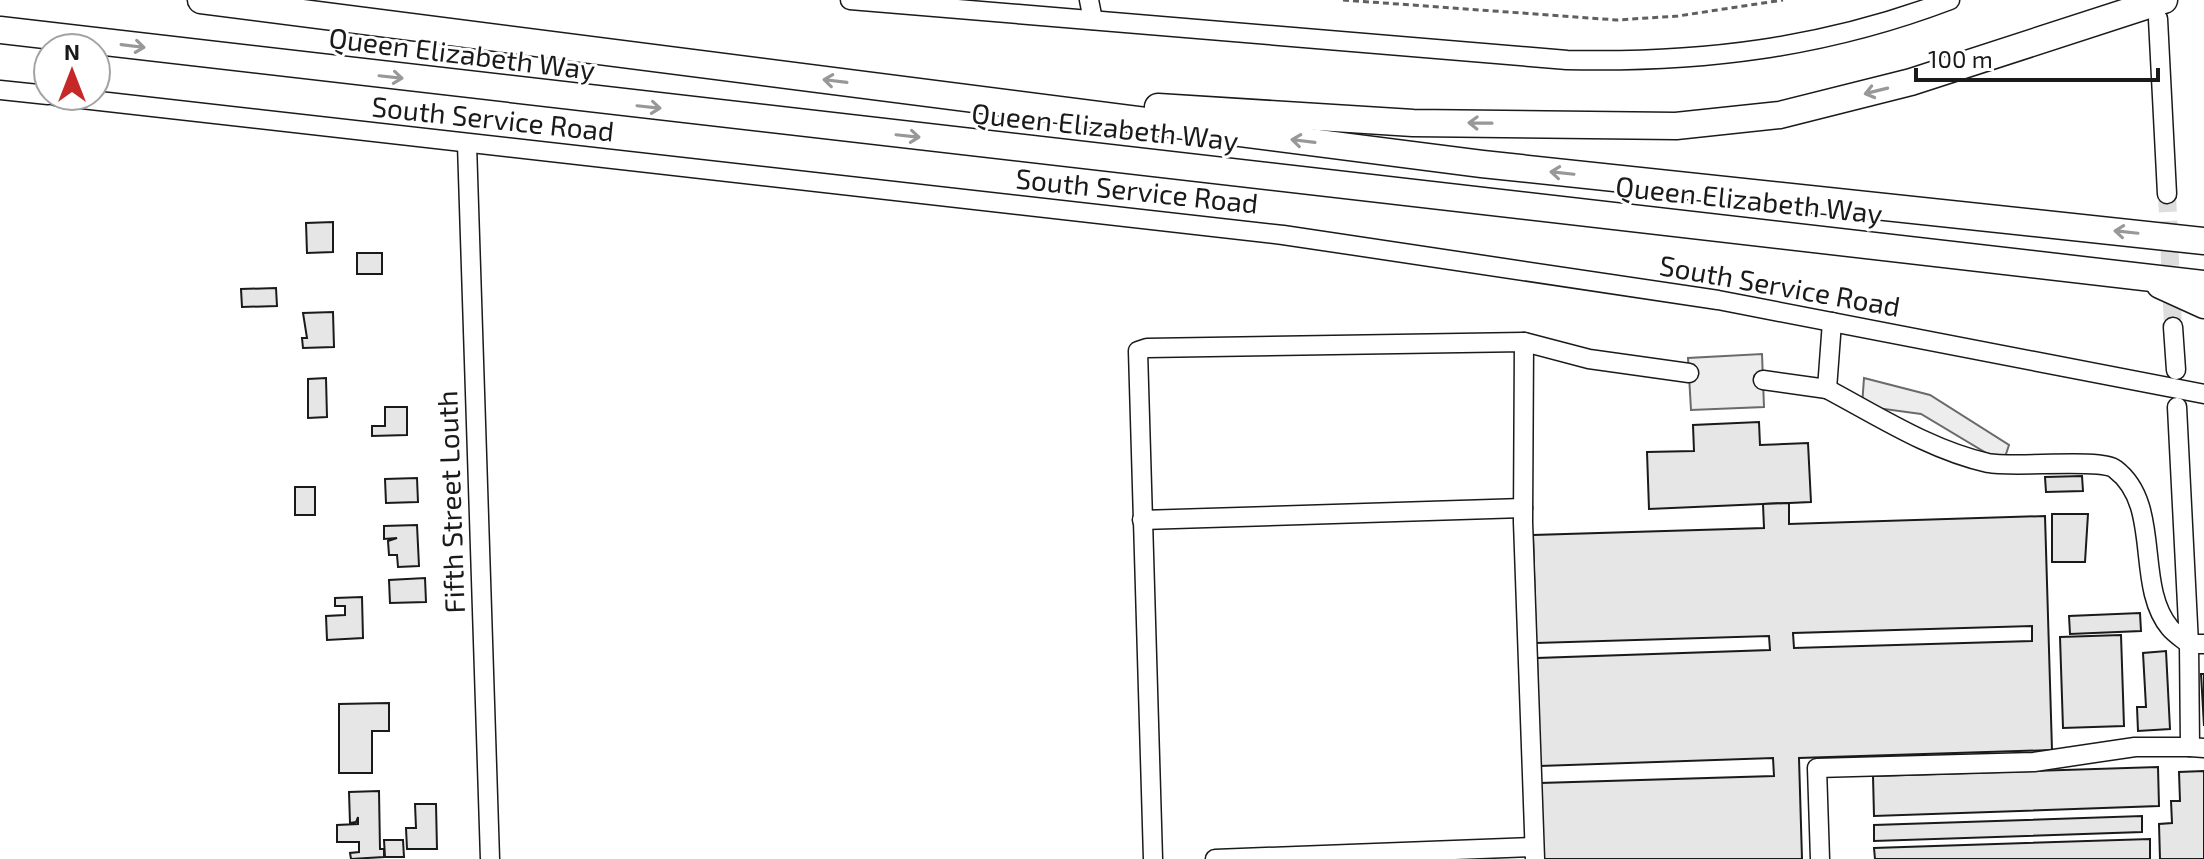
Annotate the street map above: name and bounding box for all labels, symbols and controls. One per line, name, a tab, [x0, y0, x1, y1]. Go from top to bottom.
street label: Queen Elizabeth Way	[327, 20, 597, 86]
north arrow	[32, 32, 112, 112]
scale bar	[1916, 32, 2158, 82]
text: N	[64, 38, 80, 64]
one-way arrow	[119, 39, 146, 54]
text: 100 m	[1928, 44, 1993, 73]
one-way arrow	[377, 70, 404, 85]
one-way arrow	[822, 74, 849, 89]
one-way arrow	[1864, 85, 1890, 100]
street label: South Service Road	[370, 88, 616, 148]
street label: Queen Elizabeth Way	[970, 95, 1240, 157]
one-way arrow	[636, 99, 662, 114]
one-way arrow	[1467, 116, 1494, 131]
one-way arrow	[894, 128, 921, 143]
one-way arrow	[1291, 134, 1317, 149]
street label: South Service Road	[1014, 160, 1260, 220]
one-way arrow	[1549, 165, 1575, 180]
street label: Queen Elizabeth Way	[1614, 168, 1884, 230]
one-way arrow	[2114, 225, 2140, 240]
street label: South Service Road	[1657, 247, 1903, 323]
street label: Fifth Street Louth	[429, 390, 471, 614]

